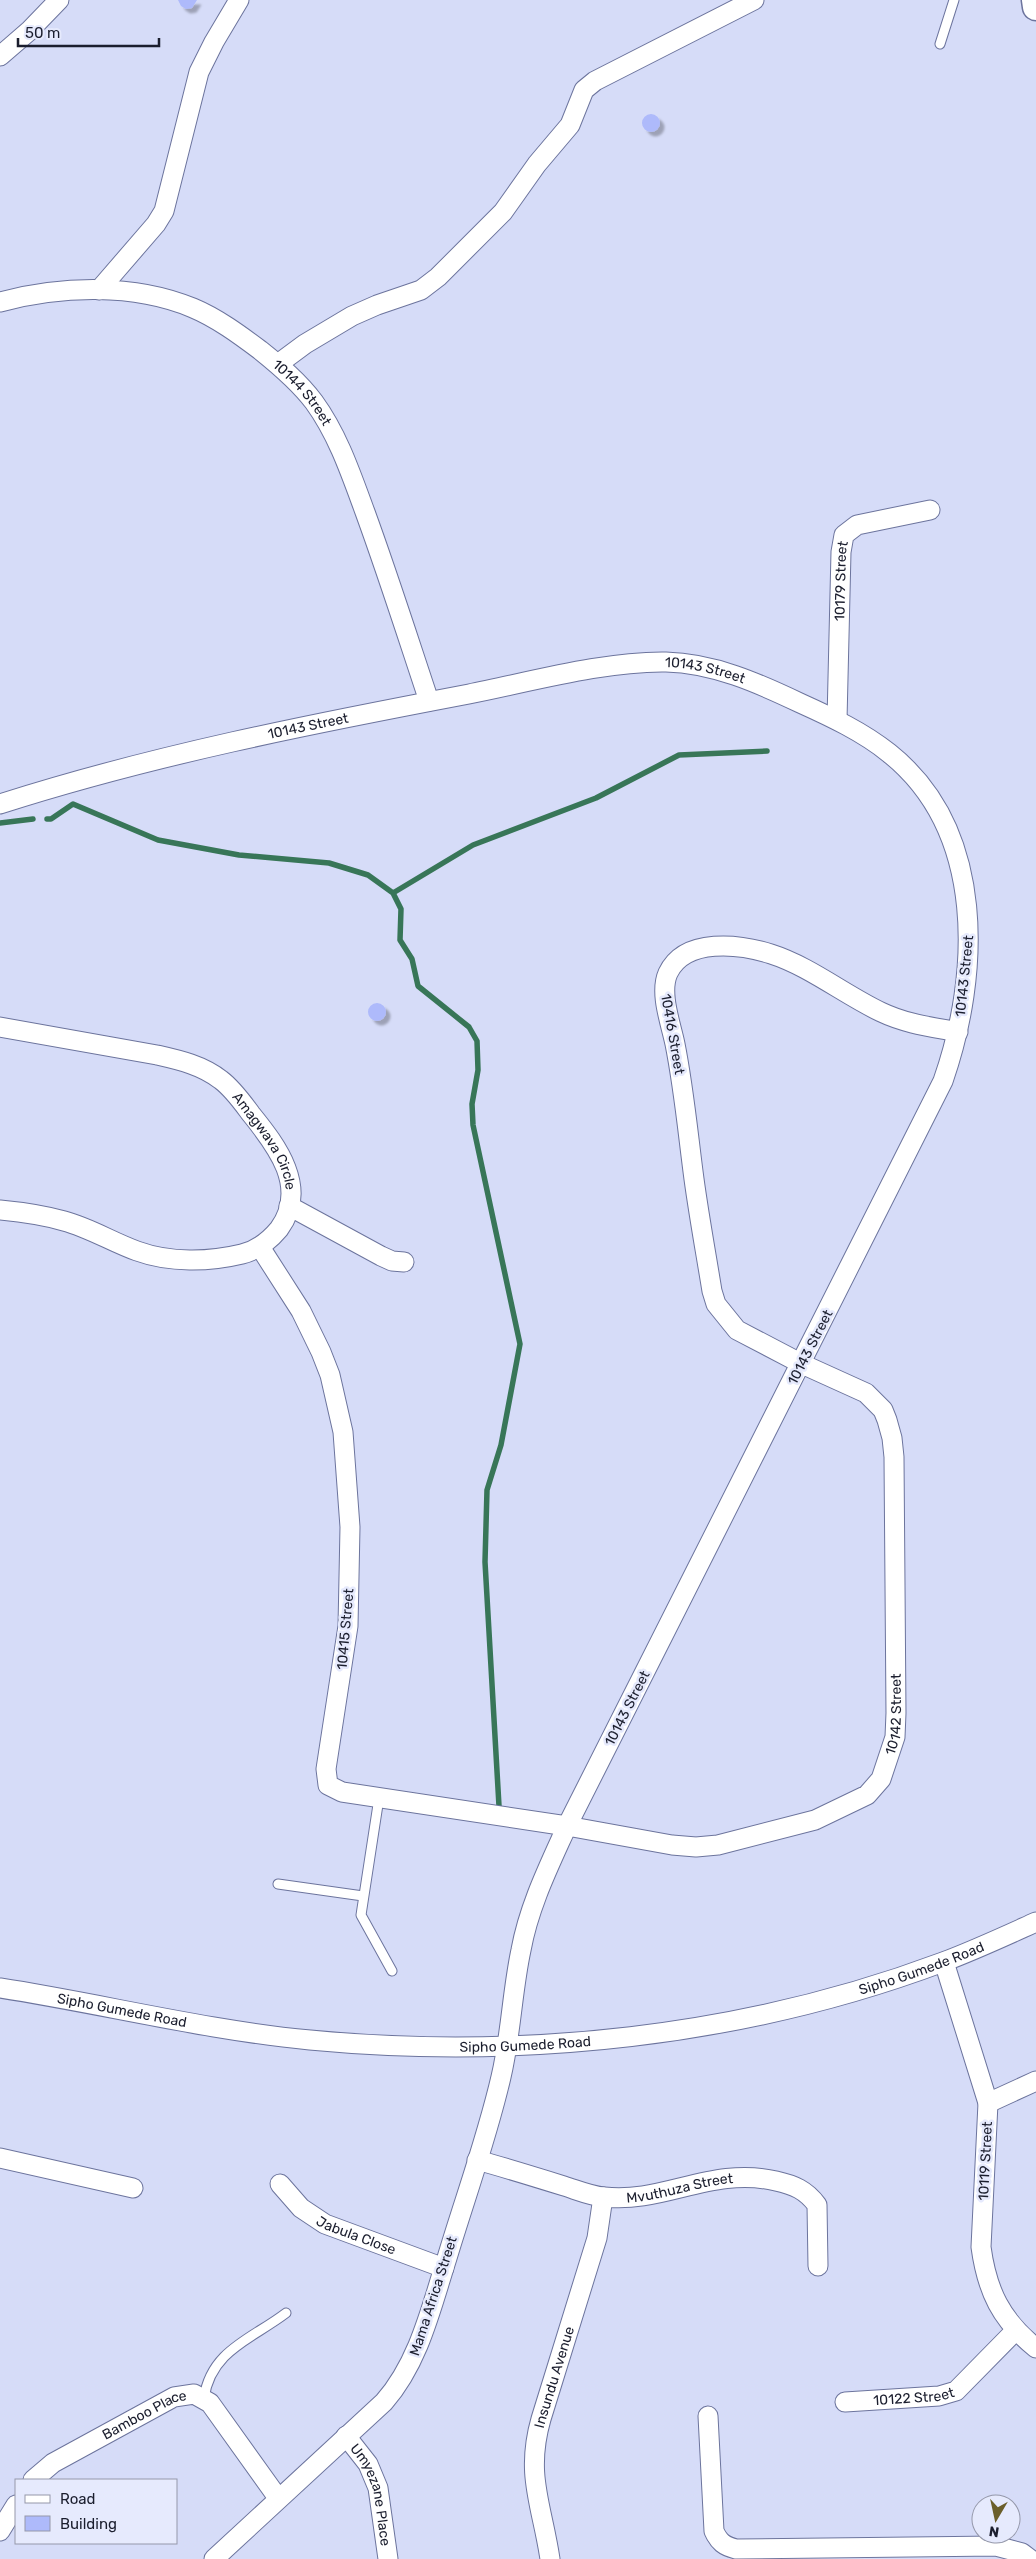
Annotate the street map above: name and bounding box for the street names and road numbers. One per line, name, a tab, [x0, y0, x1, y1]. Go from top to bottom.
street label: 10144 Street	[269, 356, 335, 429]
street label: 10179 Street	[831, 539, 852, 621]
street label: 10143 Street	[665, 654, 748, 688]
street label: 10143 Street	[266, 709, 350, 743]
street label: 10143 Street	[952, 934, 977, 1018]
street label: 10416 Street	[657, 992, 688, 1076]
street label: Amagwava Circle	[229, 1089, 299, 1191]
street label: 10143 Street	[784, 1306, 837, 1388]
street label: 10415 Street	[333, 1587, 358, 1670]
street label: 10143 Street	[601, 1667, 654, 1749]
street label: 10142 Street	[882, 1673, 905, 1757]
street label: Sipho Gumede Road	[857, 1938, 987, 1999]
street label: Sipho Gumede Road	[56, 1990, 188, 2031]
street label: Sipho Gumede Road	[460, 2033, 592, 2056]
street label: 10119 Street	[975, 2121, 996, 2201]
street label: Mvuthuza Street	[626, 2170, 734, 2207]
street label: Jabula Close	[313, 2213, 398, 2259]
street label: Mama Africa Street	[406, 2234, 461, 2358]
street label: Insundu Avenue	[531, 2324, 578, 2430]
street label: 10122 Street	[873, 2384, 957, 2409]
street label: Bamboo Place	[99, 2387, 188, 2444]
street label: Umyezane Place	[346, 2441, 394, 2547]

